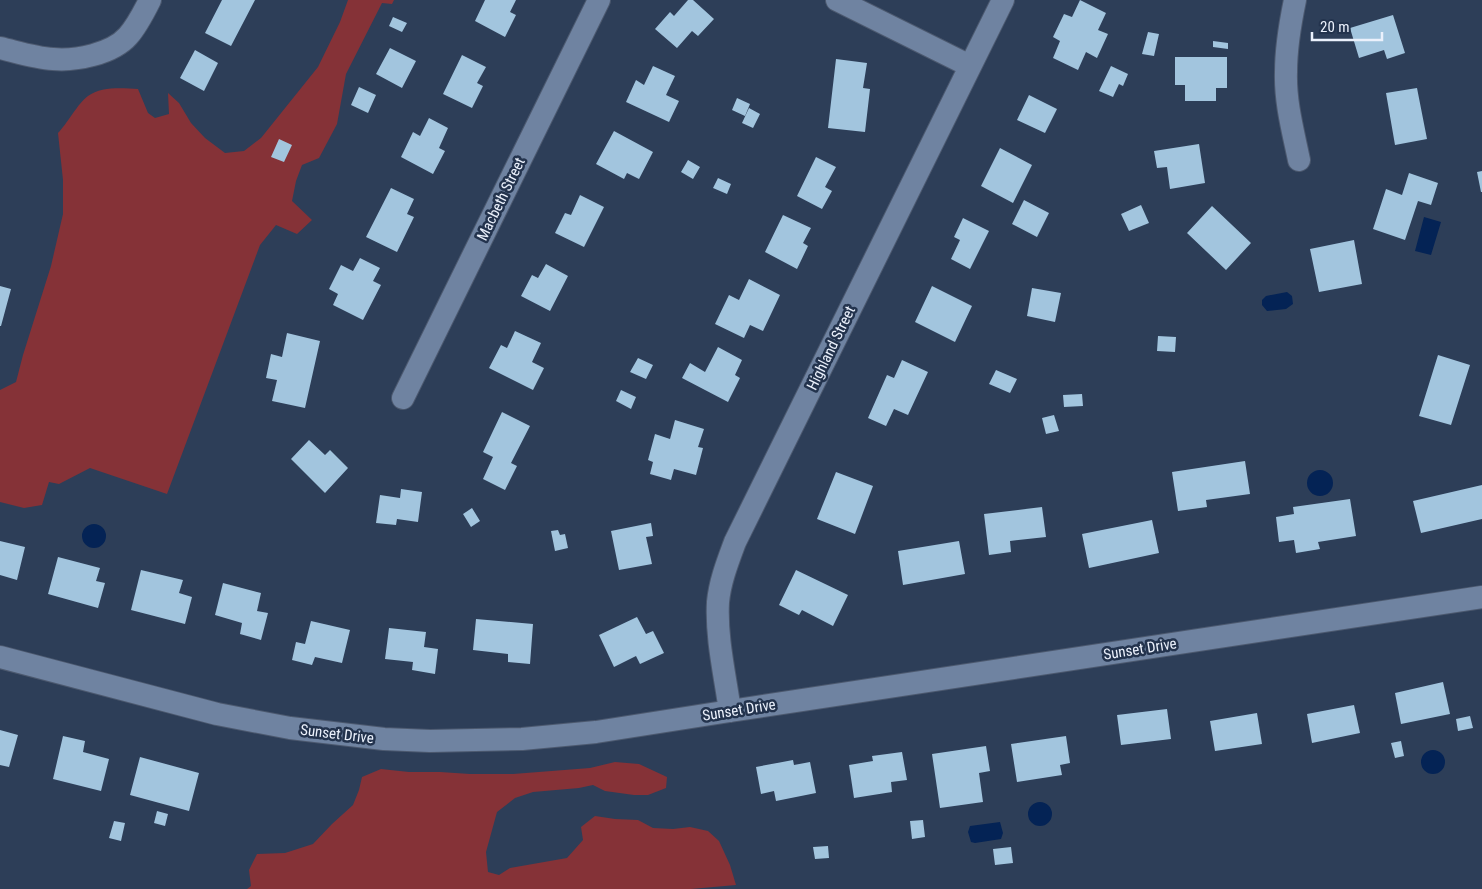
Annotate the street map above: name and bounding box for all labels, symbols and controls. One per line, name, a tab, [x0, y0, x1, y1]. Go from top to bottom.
scale bar	[1312, 10, 1382, 42]
text: 20 m	[1320, 18, 1350, 36]
street label: Macbeth Street	[473, 155, 529, 243]
street label: Highland Street	[803, 303, 859, 393]
street label: Sunset Drive	[1102, 634, 1178, 664]
street label: Sunset Drive	[701, 695, 777, 725]
street label: Sunset Drive	[299, 721, 375, 747]

